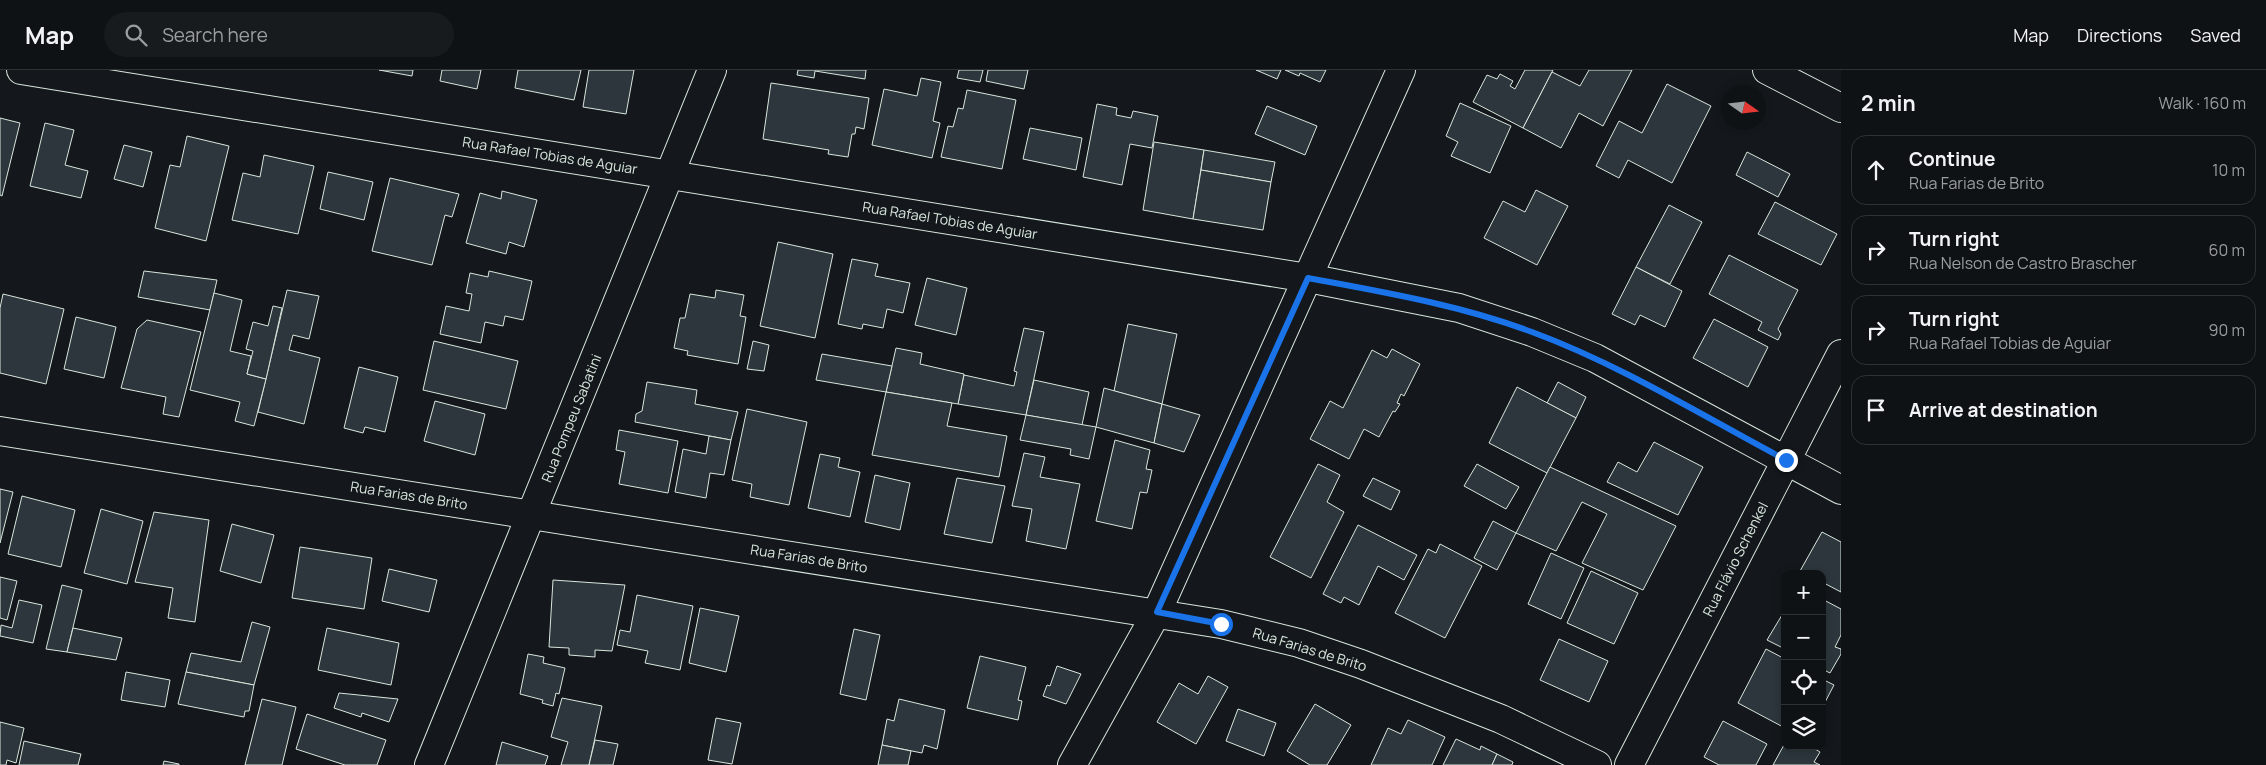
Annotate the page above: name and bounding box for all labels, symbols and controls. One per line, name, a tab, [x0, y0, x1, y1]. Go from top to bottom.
search box	[104, 12, 454, 57]
text: Map	[25, 18, 74, 51]
icon: search	[122, 21, 150, 49]
text: Search here	[162, 22, 268, 48]
text: Map	[2013, 23, 2049, 47]
text: Directions	[2077, 23, 2162, 47]
text: Saved	[2190, 23, 2241, 47]
north arrow	[1721, 85, 1766, 130]
text: 2 min	[1861, 89, 1916, 117]
text: Walk · 160 m	[2158, 92, 2246, 114]
street label: Rua Rafael Tobias de Aguiar	[461, 132, 639, 178]
text: Continue	[1909, 146, 1995, 172]
icon: ahead	[1862, 156, 1890, 184]
text: 10 m	[2212, 159, 2245, 181]
text: Rua Farias de Brito	[1909, 172, 2044, 194]
street label: Rua Rafael Tobias de Aguiar	[861, 197, 1039, 243]
text: Turn right	[1909, 226, 1999, 252]
icon: right	[1862, 236, 1890, 264]
text: 60 m	[2209, 239, 2245, 261]
text: Rua Nelson de Castro Brascher	[1909, 252, 2137, 274]
text: Turn right	[1909, 306, 1999, 332]
icon: right	[1862, 316, 1890, 344]
text: 90 m	[2209, 319, 2245, 341]
text: Rua Rafael Tobias de Aguiar	[1909, 332, 2111, 354]
street label: Rua Pompeu Sabatini	[537, 351, 605, 485]
icon: arrive	[1862, 396, 1890, 424]
text: Arrive at destination	[1909, 397, 2098, 423]
route end	[1775, 449, 1798, 472]
street label: Rua Farias de Brito	[349, 476, 469, 514]
street label: Rua Flávio Schenkel	[1698, 498, 1772, 620]
street label: Rua Farias de Brito	[749, 539, 869, 577]
map controls	[1781, 570, 1826, 750]
button: +	[1781, 570, 1826, 615]
route start	[1210, 613, 1233, 636]
button: −	[1781, 615, 1826, 660]
street label: Rua Farias de Brito	[1251, 623, 1369, 675]
button: locate	[1781, 660, 1826, 705]
button: layers	[1781, 705, 1826, 750]

